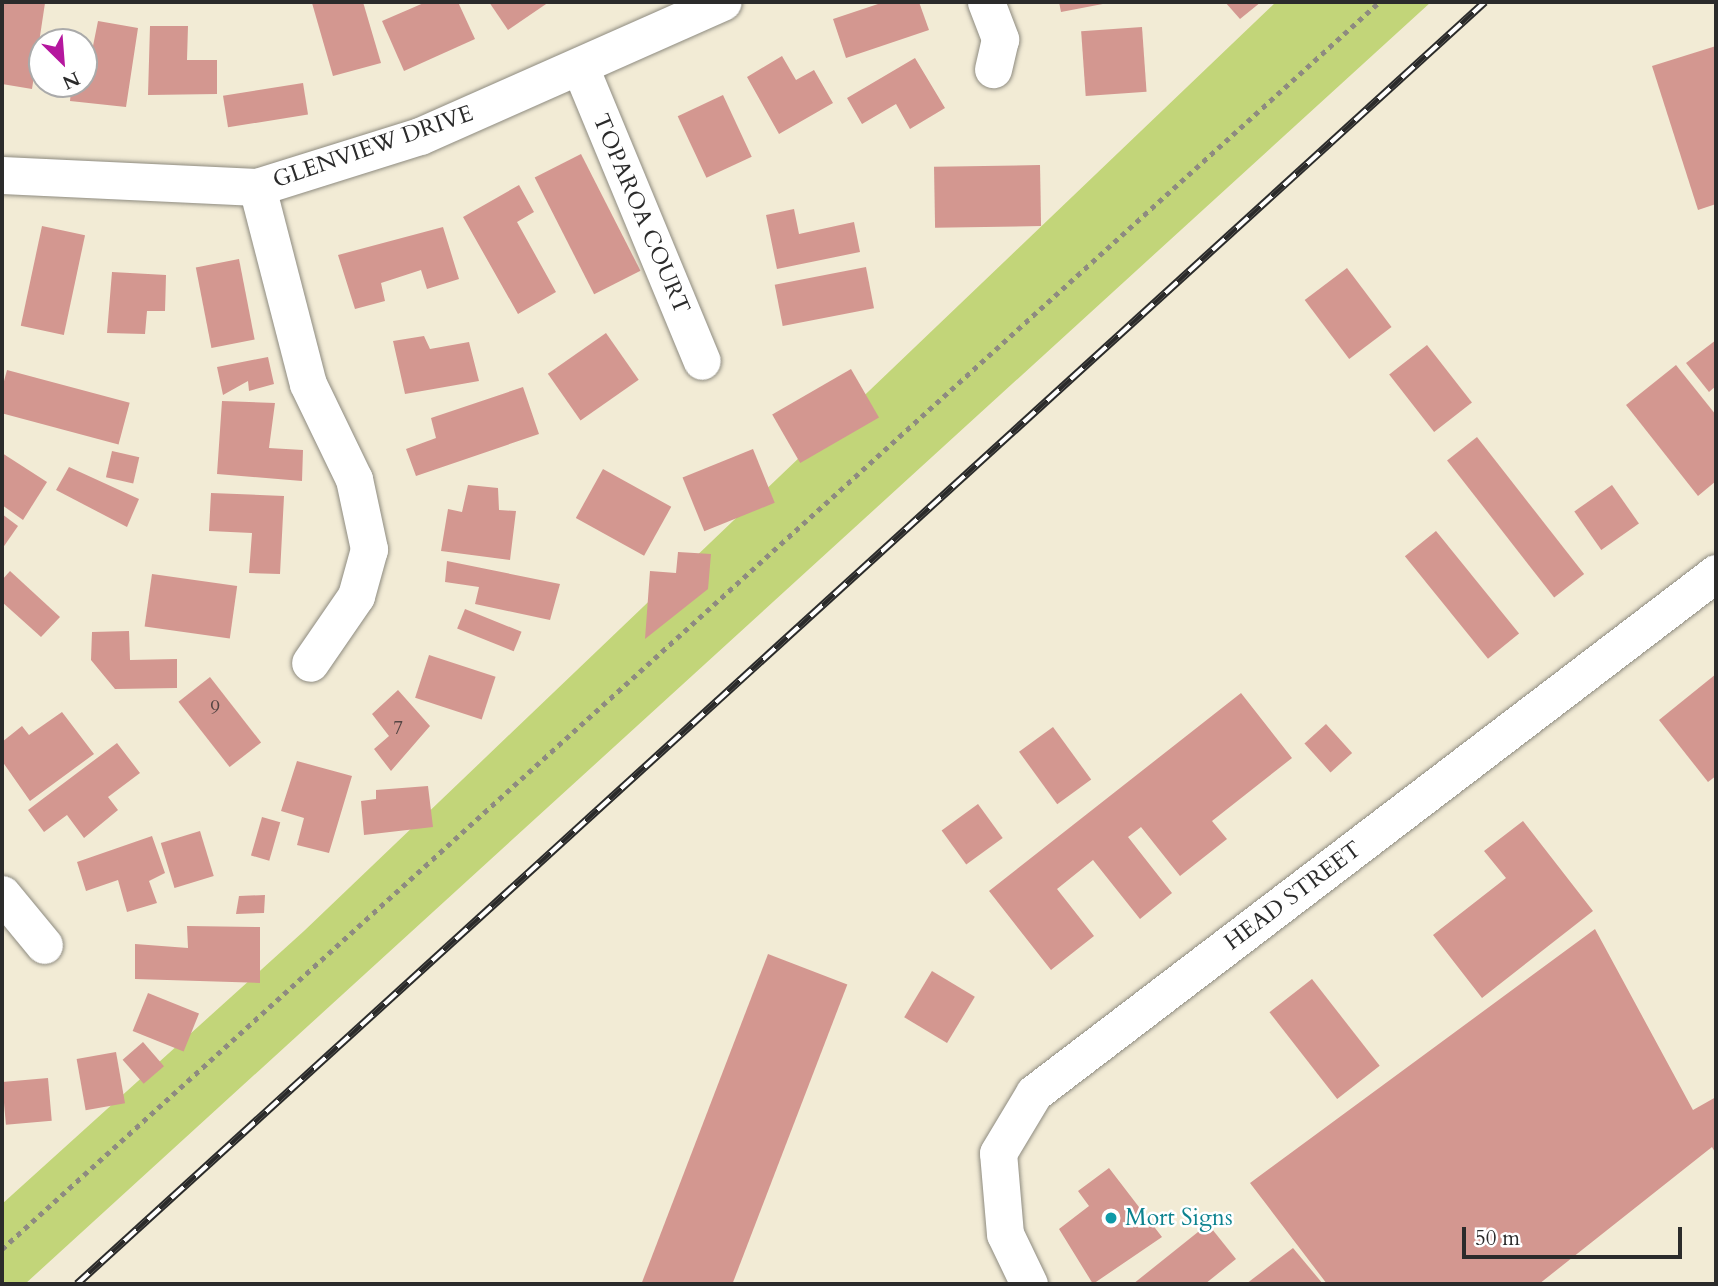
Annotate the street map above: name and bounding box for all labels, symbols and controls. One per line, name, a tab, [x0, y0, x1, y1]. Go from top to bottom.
north arrow	[28, 28, 98, 98]
text: N	[58, 65, 84, 95]
street label: GLENVIEW DRIVE	[269, 100, 477, 194]
street label: TOPAROA COURT	[586, 110, 696, 318]
house number: 9	[210, 698, 220, 720]
house number: 7	[393, 718, 403, 740]
street label: HEAD STREET	[1219, 836, 1367, 956]
place label: Mort Signs	[1125, 1204, 1233, 1232]
marker: Mort Signs	[1103, 1210, 1119, 1226]
scale bar	[1466, 1212, 1686, 1256]
text: 50 m	[1475, 1224, 1520, 1253]

